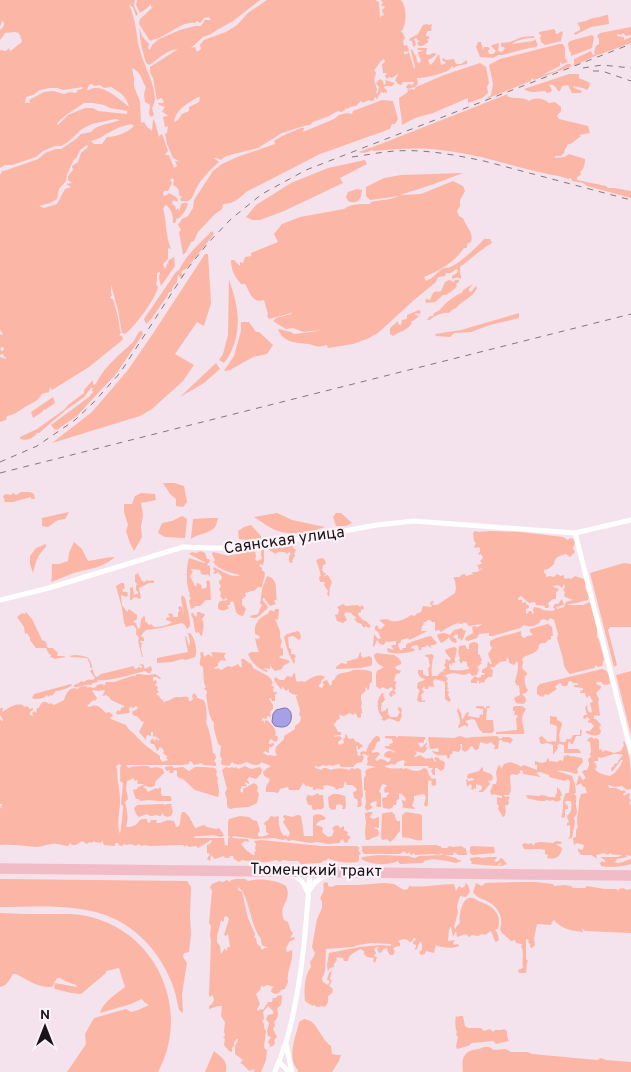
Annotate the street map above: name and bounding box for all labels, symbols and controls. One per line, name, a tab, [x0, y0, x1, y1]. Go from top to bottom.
street label: Саянская улица	[223, 523, 346, 559]
street label: Тюменский тракт	[250, 860, 382, 882]
north arrow	[20, 1002, 70, 1052]
text: N	[40, 1007, 50, 1024]

